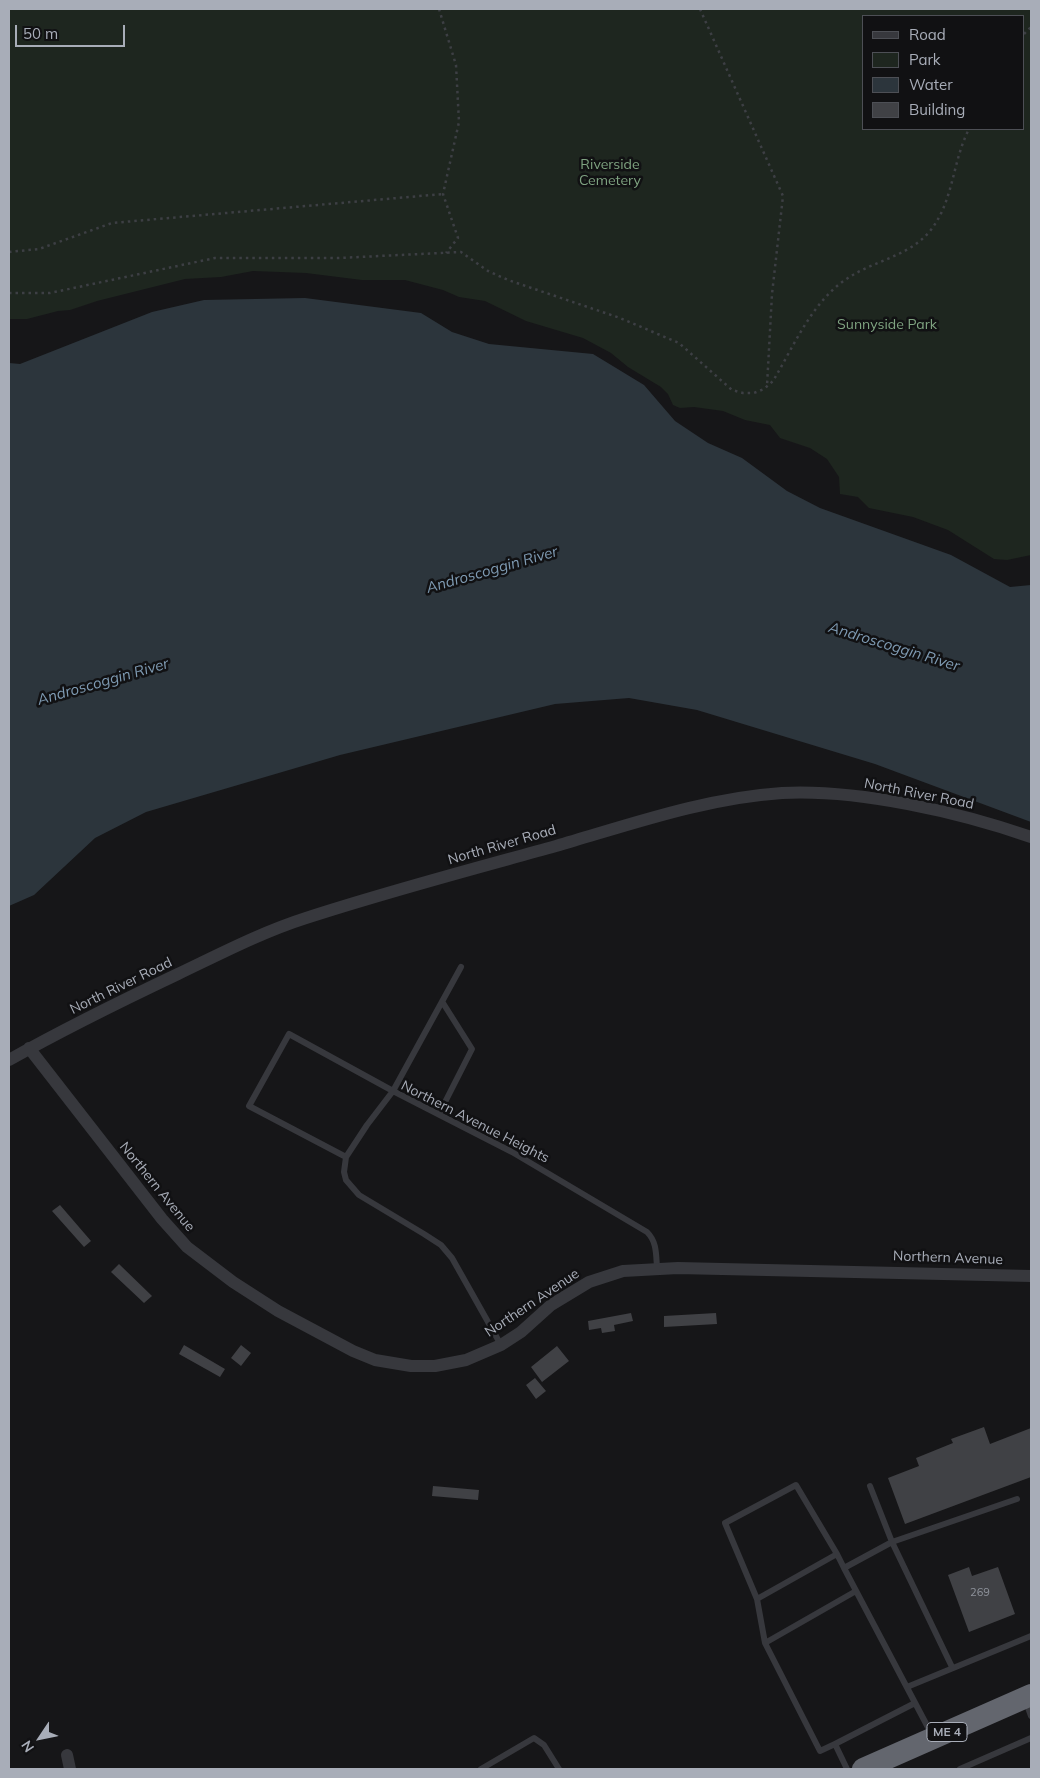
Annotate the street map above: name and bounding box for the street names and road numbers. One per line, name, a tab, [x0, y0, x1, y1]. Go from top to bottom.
street label: North River Road	[863, 775, 975, 813]
street label: North River Road	[446, 822, 558, 868]
street label: North River Road	[67, 954, 175, 1018]
street label: Northern Avenue Heights	[398, 1077, 552, 1167]
street label: Northern Avenue	[116, 1139, 198, 1235]
street label: Northern Avenue	[893, 1248, 1003, 1268]
street label: Northern Avenue	[482, 1265, 582, 1341]
road number: ME 4	[927, 1722, 967, 1741]

